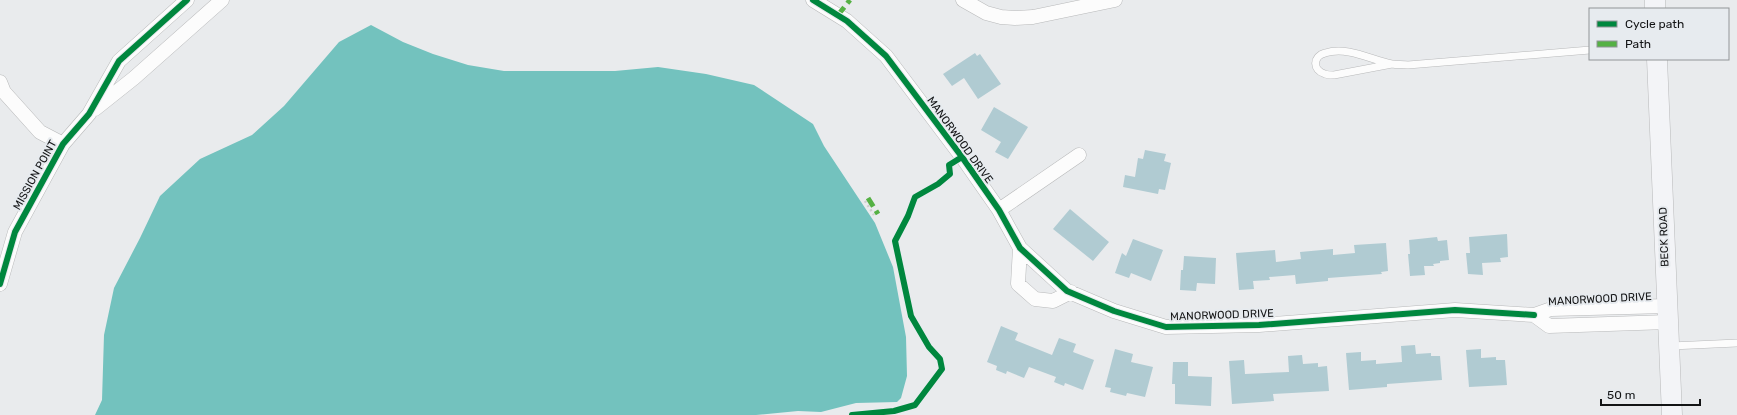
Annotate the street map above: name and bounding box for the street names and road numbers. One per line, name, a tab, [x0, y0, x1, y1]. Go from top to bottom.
street label: MANORWOOD DRIVE	[924, 94, 996, 186]
street label: MISSION POINT	[10, 137, 60, 212]
street label: BECK ROAD	[1656, 207, 1672, 267]
street label: MANORWOOD DRIVE	[1548, 290, 1653, 308]
street label: MANORWOOD DRIVE	[1170, 307, 1274, 323]

